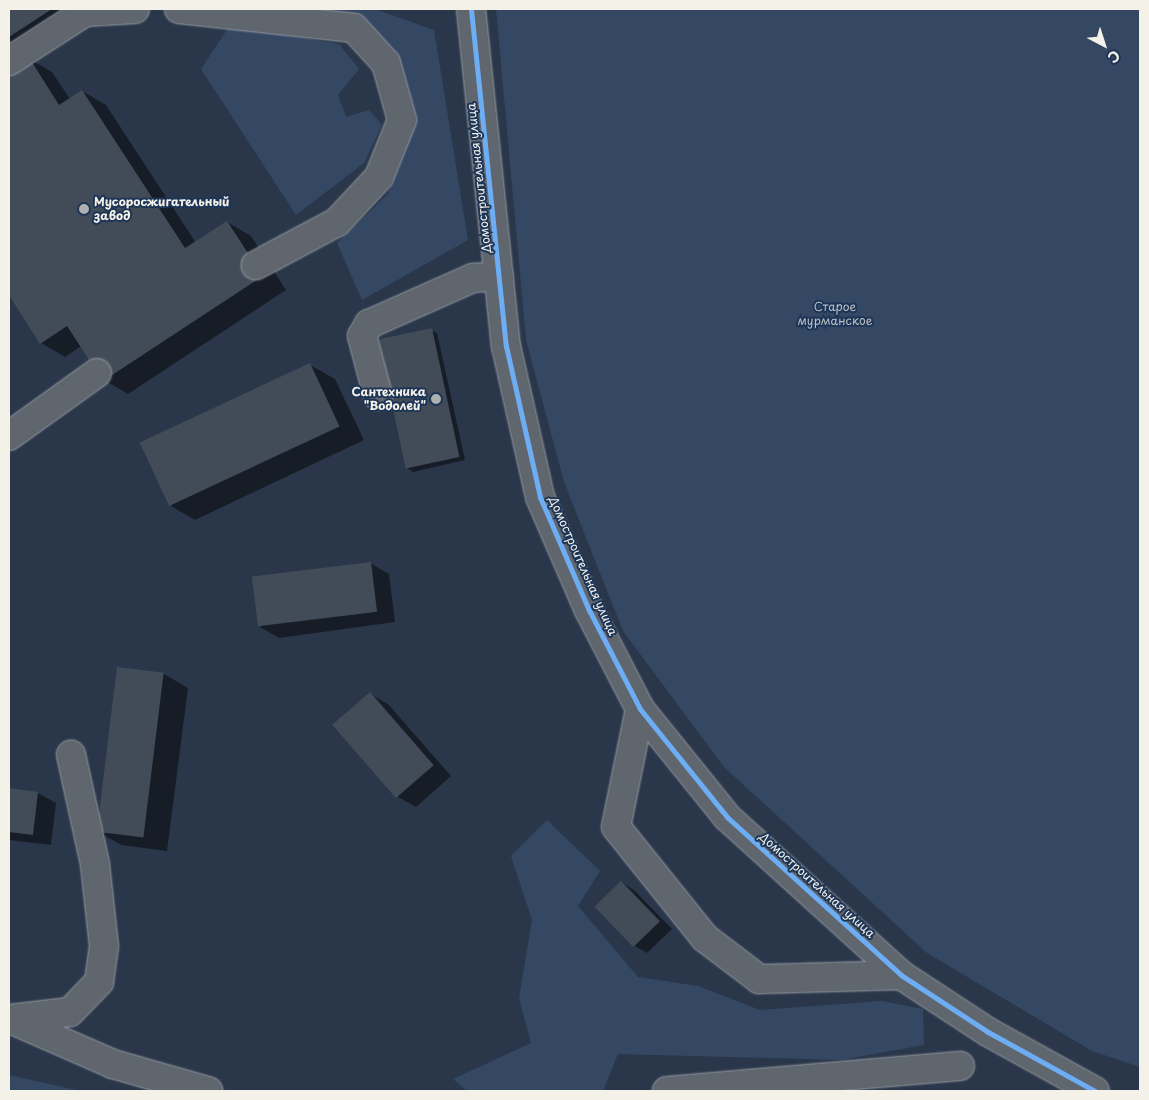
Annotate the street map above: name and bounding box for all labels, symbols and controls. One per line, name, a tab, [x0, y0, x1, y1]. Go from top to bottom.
north arrow	[1079, 20, 1129, 70]
text: С	[1103, 45, 1125, 68]
street label: Домостроительная улица	[464, 102, 494, 254]
place label: Мусоросжигательный завод	[94, 195, 230, 223]
marker: Мусоросжигательный завод	[78, 203, 90, 215]
park label: Старое мурманское	[798, 300, 872, 328]
place label: Сантехника "Водолей"	[352, 385, 426, 413]
marker: Сантехника "Водолей"	[430, 393, 442, 405]
street label: Домостроительная улица	[546, 494, 620, 638]
street label: Домостроительная улица	[756, 829, 878, 941]

